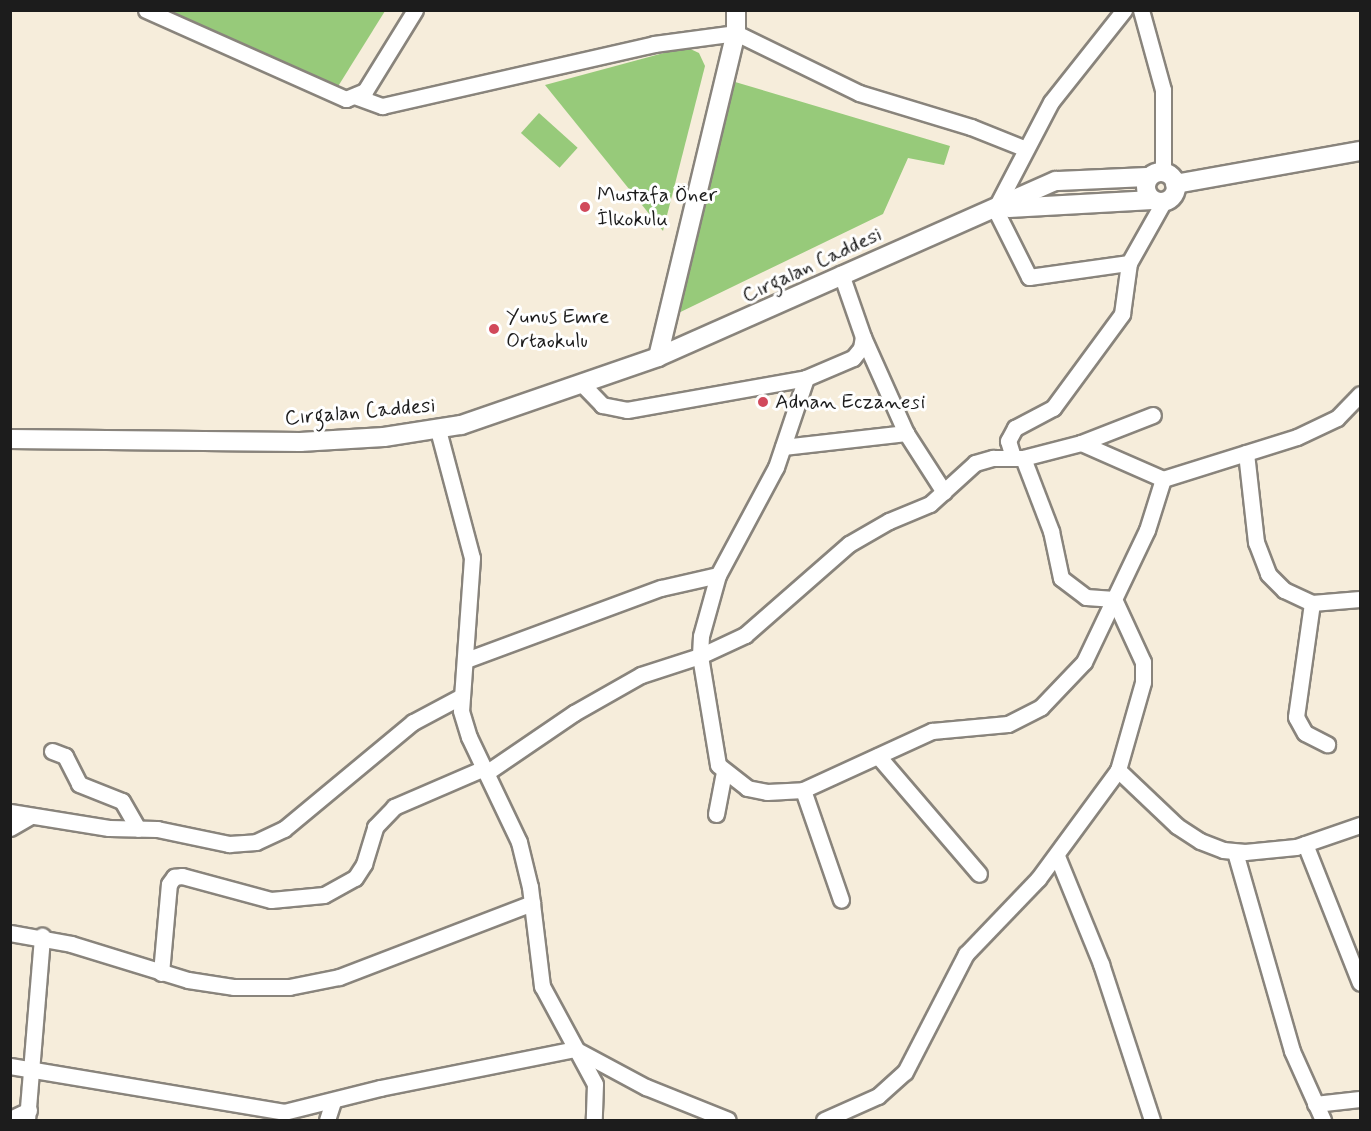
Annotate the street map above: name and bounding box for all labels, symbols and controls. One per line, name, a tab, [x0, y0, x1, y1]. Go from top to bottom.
place label: Mustafa Öner İlkokulu	[597, 182, 717, 232]
marker: Mustafa Öner İlkokulu	[578, 200, 592, 214]
street label: Cırgalan Caddesi	[738, 221, 886, 309]
place label: Yunus Emre Ortaokulu	[506, 304, 610, 354]
marker: Yunus Emre Ortaokulu	[487, 322, 501, 336]
place label: Adnan Eczanesi	[775, 389, 925, 415]
street label: Cırgalan Caddesi	[283, 393, 437, 431]
marker: Adnan Eczanesi	[756, 395, 770, 409]

